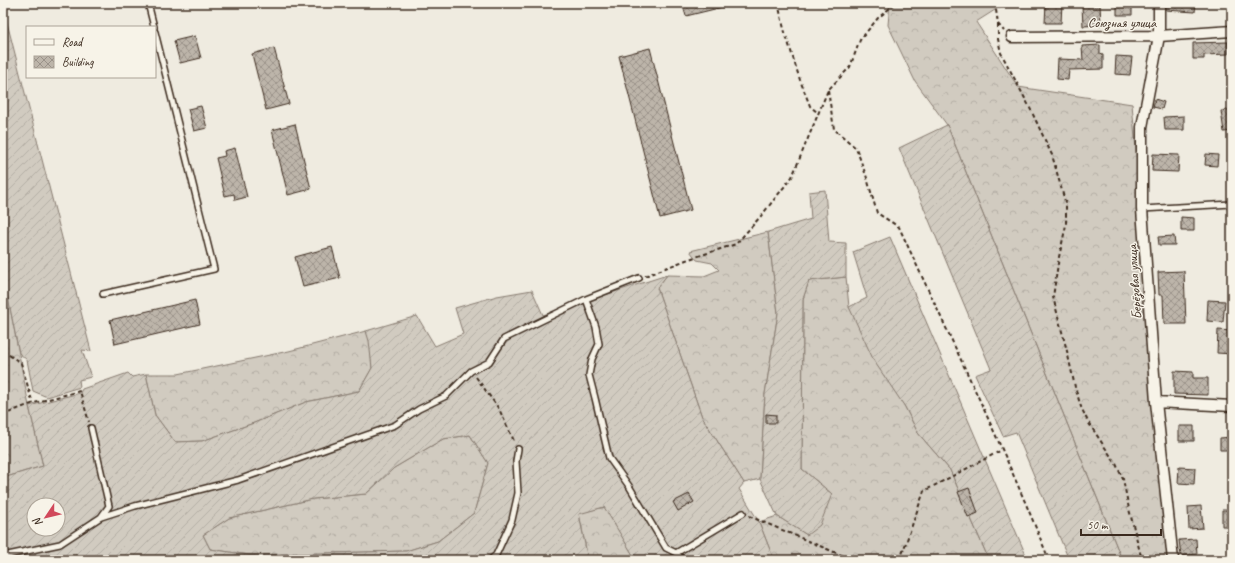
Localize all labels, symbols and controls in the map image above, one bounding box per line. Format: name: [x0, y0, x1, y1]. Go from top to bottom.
street label: Союзная улица: [1088, 14, 1157, 31]
legend: [26, 26, 156, 78]
text: Road: [62, 34, 84, 50]
text: Building: [62, 54, 94, 70]
street label: Берёзовая улица: [1123, 243, 1146, 320]
north arrow: [26, 497, 66, 537]
scale bar: [1081, 511, 1161, 537]
text: N: [29, 514, 45, 530]
text: 50 m: [1087, 517, 1109, 533]

